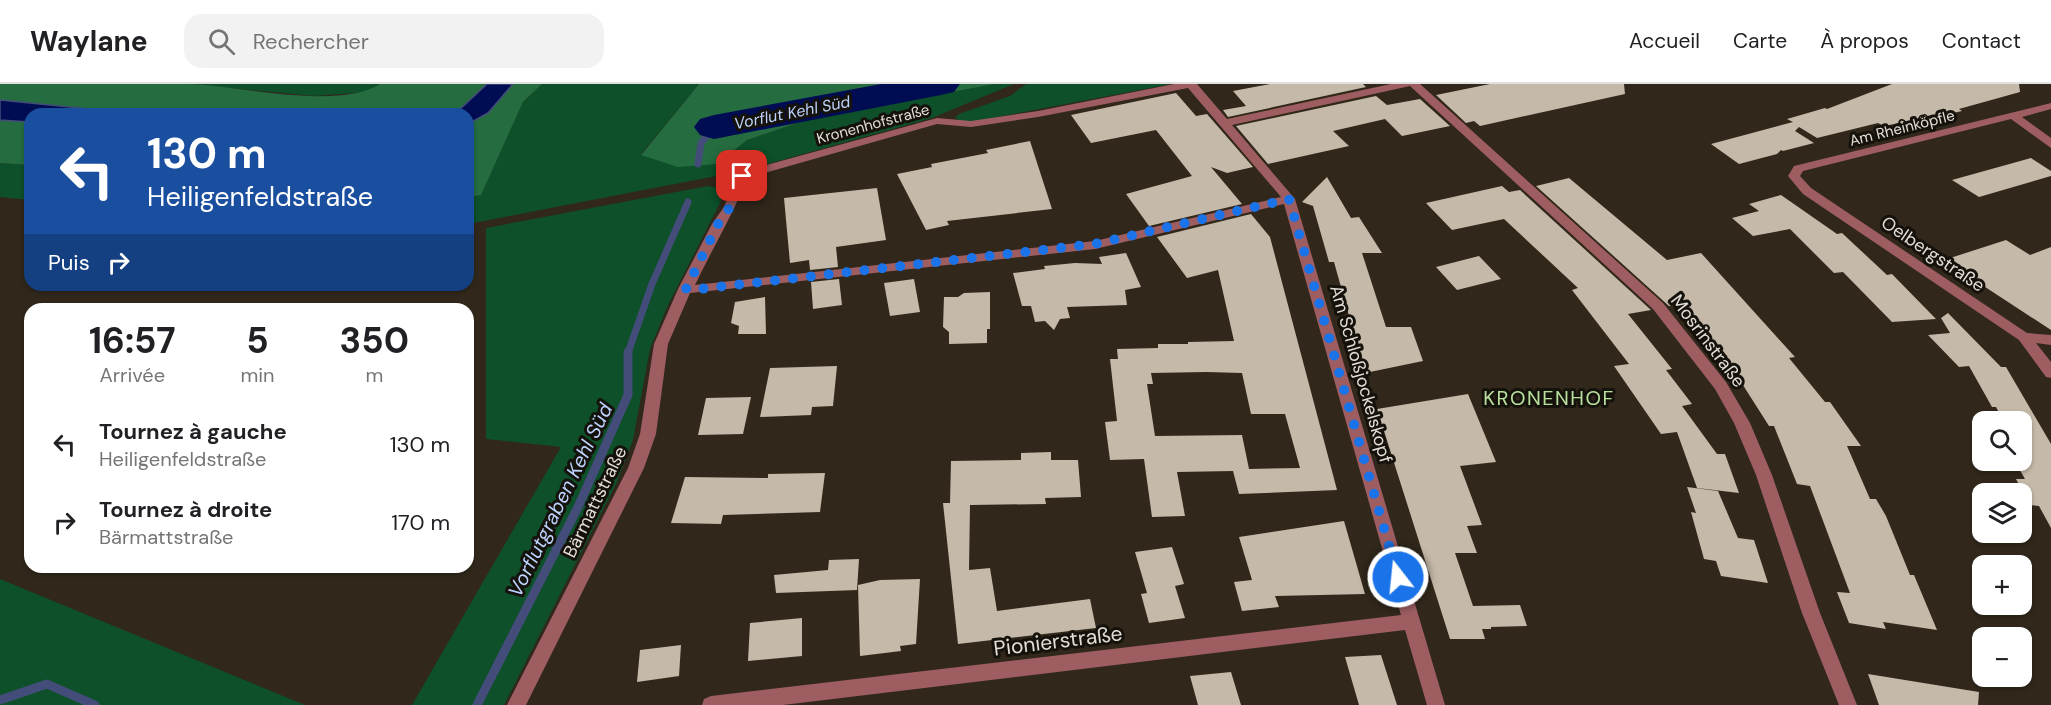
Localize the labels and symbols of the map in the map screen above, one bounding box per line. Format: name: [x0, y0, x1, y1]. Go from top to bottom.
water label: Vorflut Kehl Süd: [732, 91, 853, 134]
street label: Kronenhofstraße: [814, 99, 932, 149]
street label: Am Rheinköpfle: [1847, 105, 1957, 151]
pin: [716, 150, 767, 201]
street label: Oelbergstraße: [1876, 210, 1990, 298]
street label: Am Schloßjockelskopf: [1324, 282, 1398, 466]
street label: Mosrinstraße: [1665, 290, 1751, 392]
district label: KRONENHOF: [1483, 385, 1615, 411]
water label: Vorflutgraben Kehl Süd: [502, 398, 618, 601]
street label: Bärmattstraße: [558, 442, 632, 562]
position arrow: [1366, 545, 1430, 609]
street label: Pionierstraße: [992, 619, 1124, 663]

